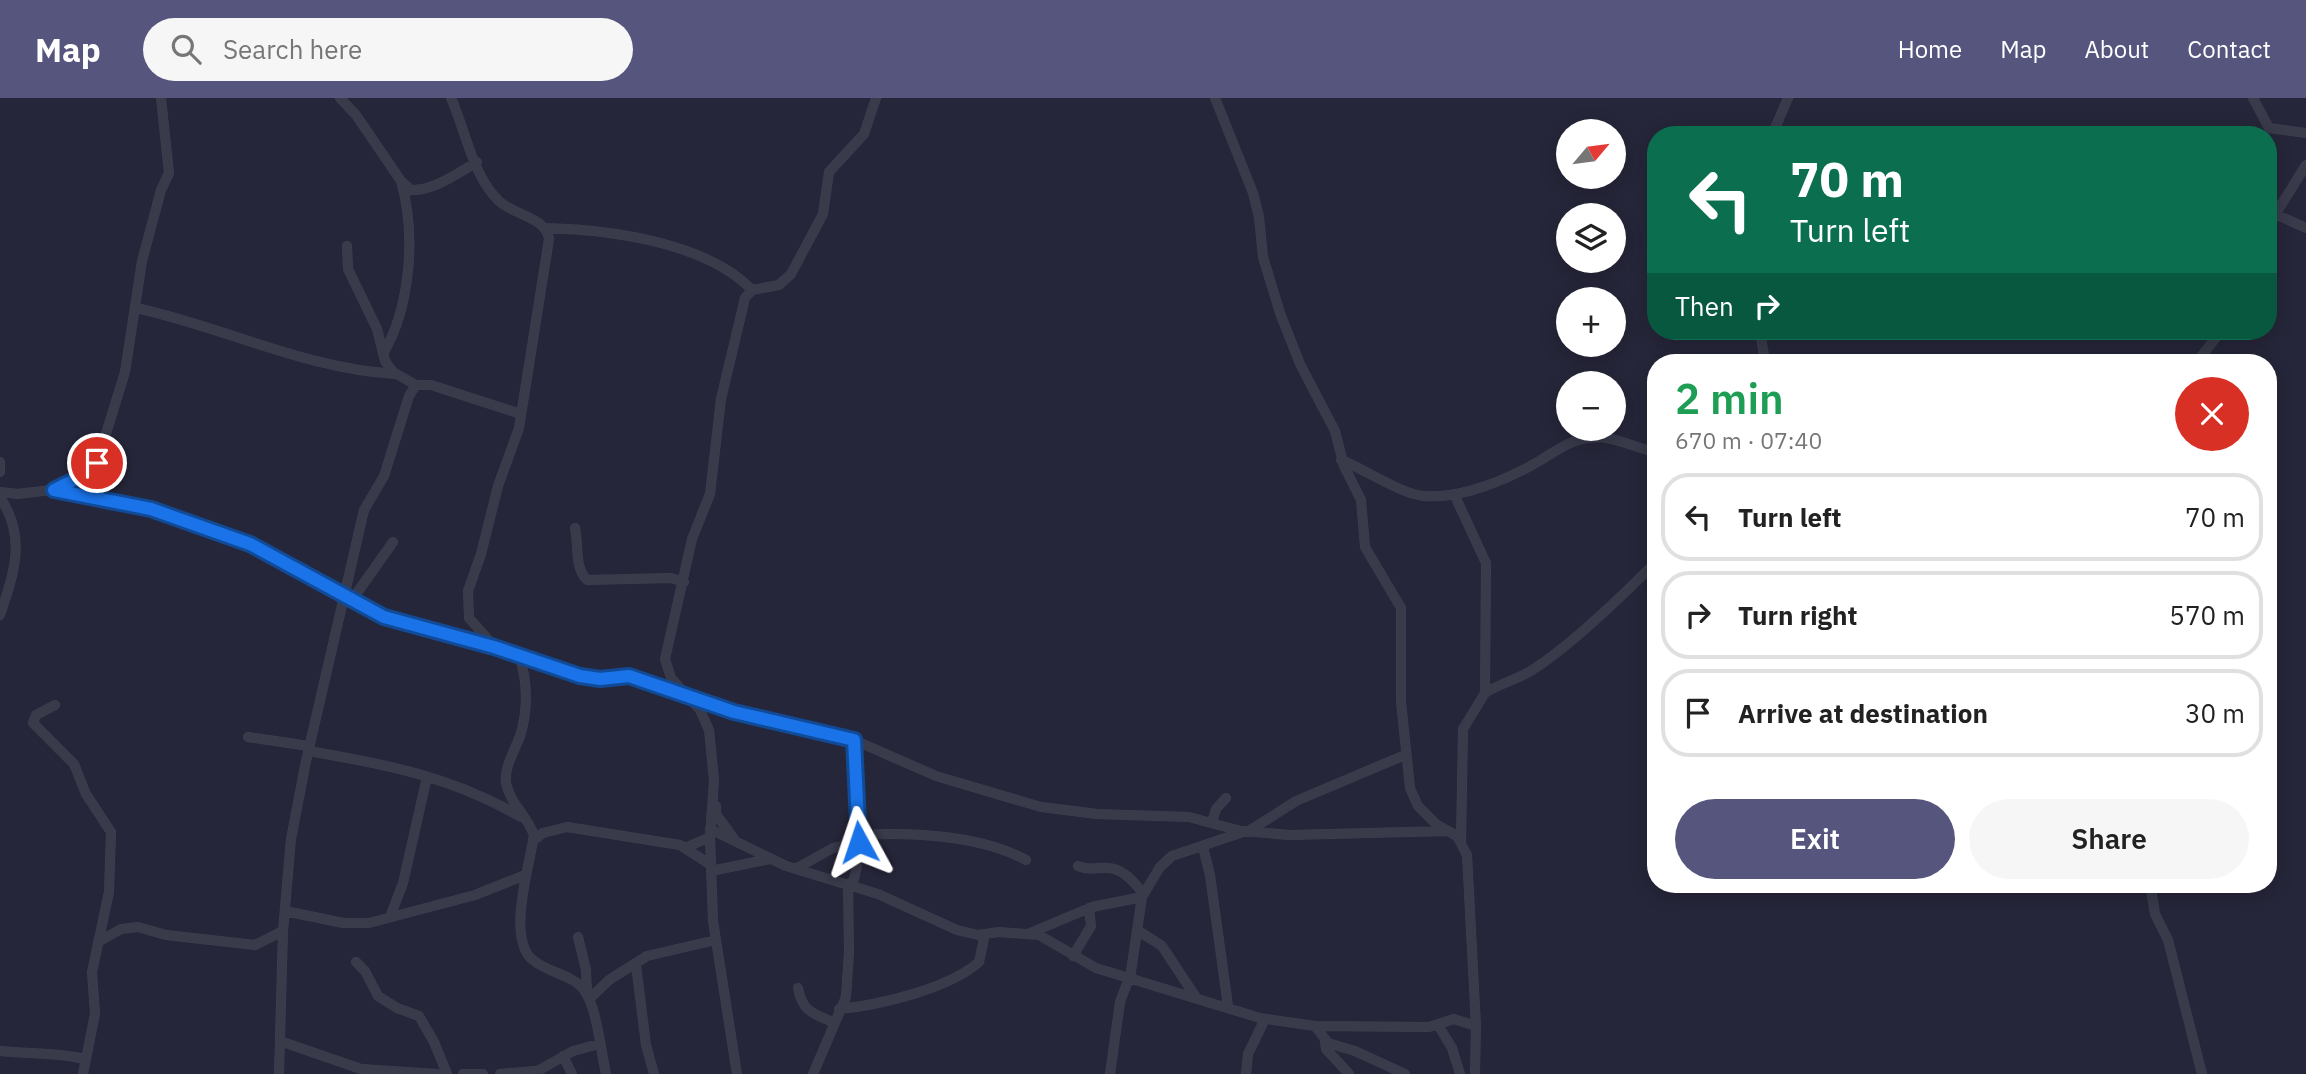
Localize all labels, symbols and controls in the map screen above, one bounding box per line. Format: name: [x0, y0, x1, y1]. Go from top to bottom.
search box: [143, 18, 633, 81]
text: Map: [35, 28, 101, 71]
icon: search: [167, 30, 205, 68]
text: Search here: [223, 32, 362, 66]
text: Home: [1898, 33, 1962, 65]
text: Map: [2000, 33, 2046, 65]
text: About: [2084, 33, 2149, 65]
text: Contact: [2187, 33, 2271, 65]
north arrow: [1556, 119, 1626, 189]
map controls: [1556, 119, 1626, 441]
text: 70 m: [1790, 147, 1904, 210]
icon: left: [1675, 154, 1766, 245]
button: layers: [1556, 203, 1626, 273]
text: Turn left: [1790, 209, 1910, 251]
button: +: [1556, 287, 1626, 357]
icon: right: [1748, 287, 1786, 325]
text: Then: [1675, 289, 1734, 323]
button: −: [1556, 371, 1626, 441]
text: 2 min: [1675, 371, 1784, 426]
button: close: [2175, 377, 2249, 451]
text: 670 m · 07:40: [1675, 425, 1822, 455]
pin: [67, 433, 127, 493]
icon: arrive: [78, 444, 116, 482]
icon: left: [1679, 498, 1717, 536]
text: Turn left: [1738, 500, 1841, 534]
text: 70 m: [2185, 500, 2245, 534]
icon: right: [1679, 596, 1717, 634]
text: Turn right: [1738, 598, 1857, 632]
text: 570 m: [2169, 598, 2245, 632]
icon: arrive: [1679, 694, 1717, 732]
text: Arrive at destination: [1738, 696, 1988, 730]
text: 30 m: [2185, 696, 2245, 730]
button: Exit: [1675, 799, 1955, 879]
button: Share: [1969, 799, 2249, 879]
position arrow: [822, 805, 896, 879]

